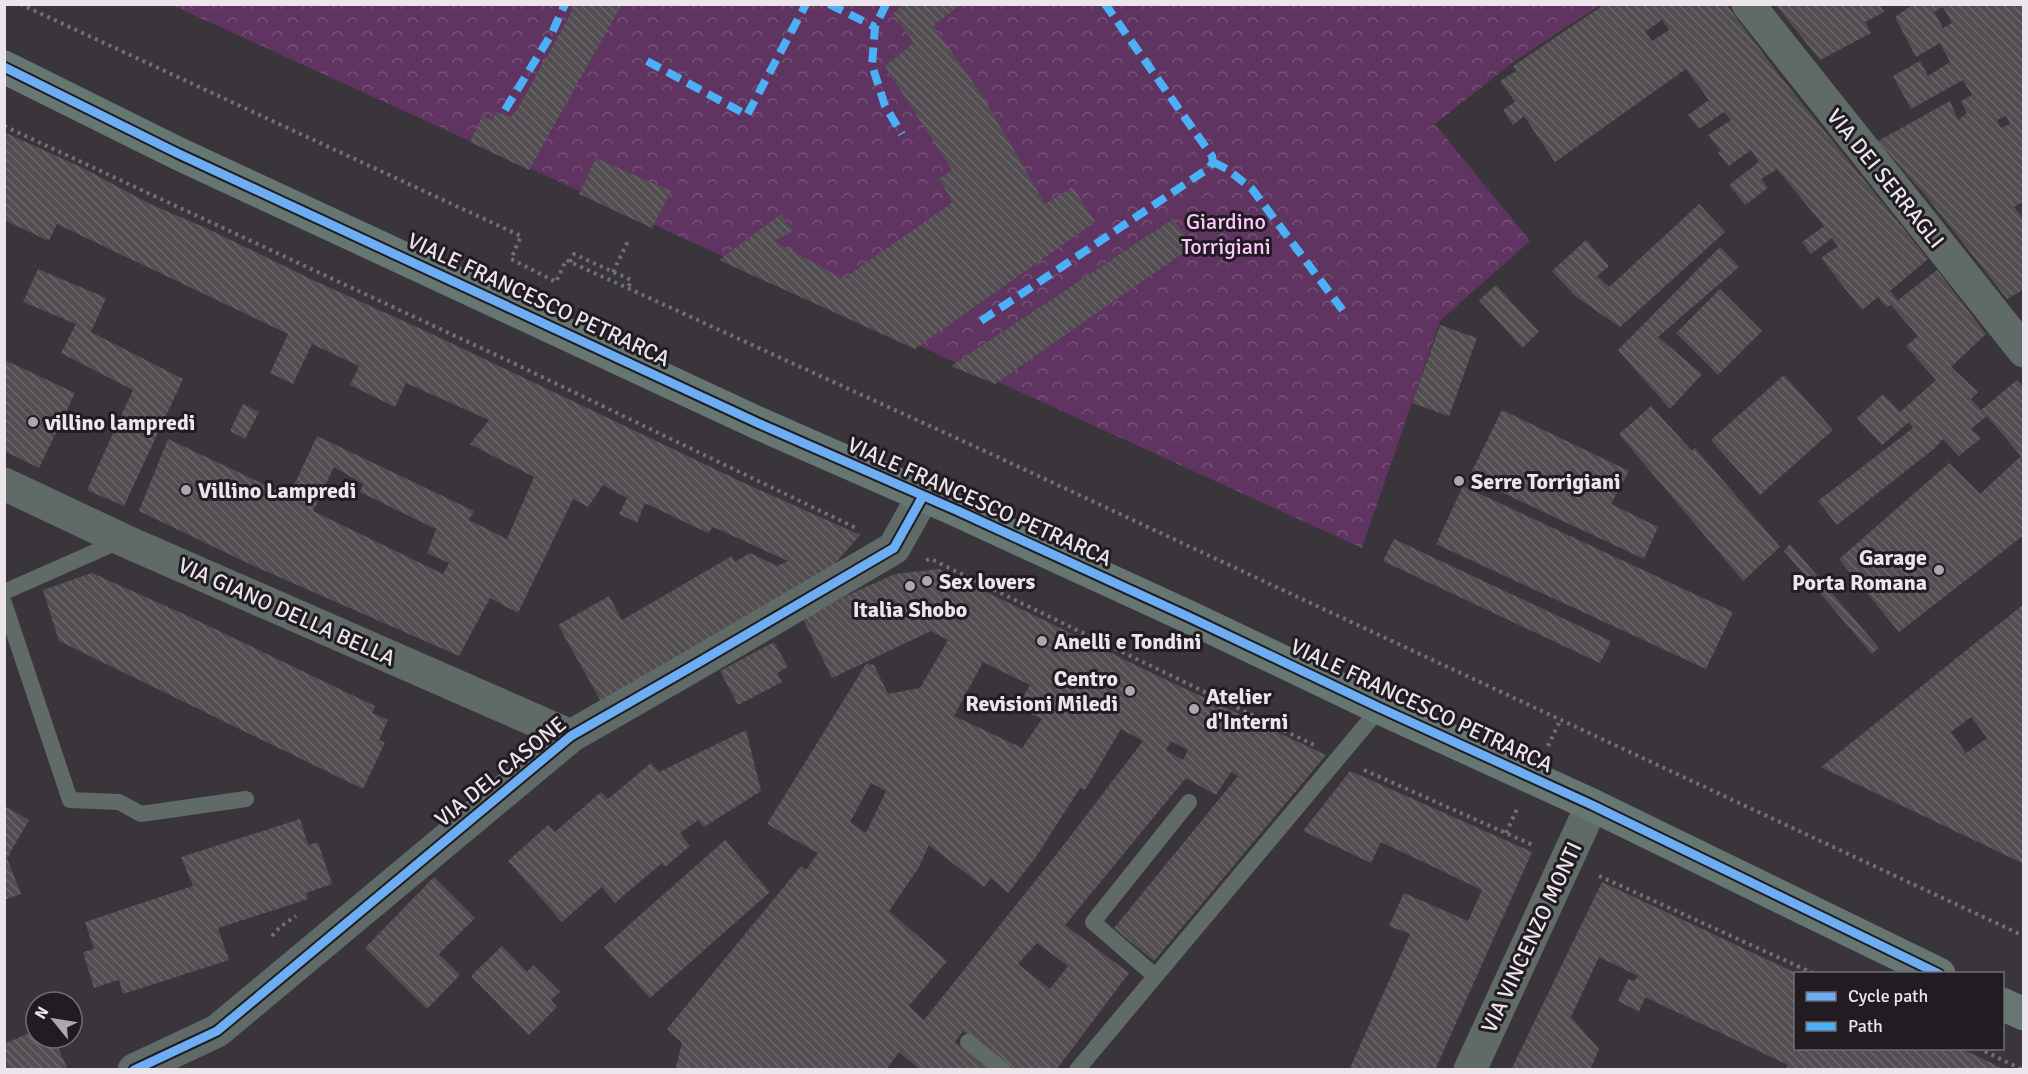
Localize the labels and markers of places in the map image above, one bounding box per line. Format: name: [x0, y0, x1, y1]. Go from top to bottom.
place label: villino lampredi: [44, 409, 195, 436]
marker: villino lampredi: [26, 415, 40, 429]
place label: Serre Torrigiani: [1471, 468, 1621, 495]
marker: Serre Torrigiani: [1452, 474, 1466, 488]
place label: Villino Lampredi: [198, 477, 356, 504]
marker: Villino Lampredi: [179, 483, 193, 497]
place label: Garage Porta Romana: [1792, 544, 1927, 596]
marker: Garage Porta Romana: [1932, 563, 1946, 577]
place label: Sex lovers: [939, 568, 1036, 595]
marker: Sex lovers: [920, 574, 934, 588]
marker: Italia Shobo: [903, 579, 917, 593]
place label: Italia Shobo: [853, 596, 967, 623]
place label: Anelli e Tondini: [1054, 628, 1201, 655]
marker: Anelli e Tondini: [1035, 634, 1049, 648]
place label: Centro Revisioni Miledi: [965, 665, 1118, 717]
place label: Atelier d'Interni: [1206, 683, 1288, 735]
marker: Centro Revisioni Miledi: [1123, 684, 1137, 698]
marker: Atelier d'Interni: [1187, 702, 1201, 716]

